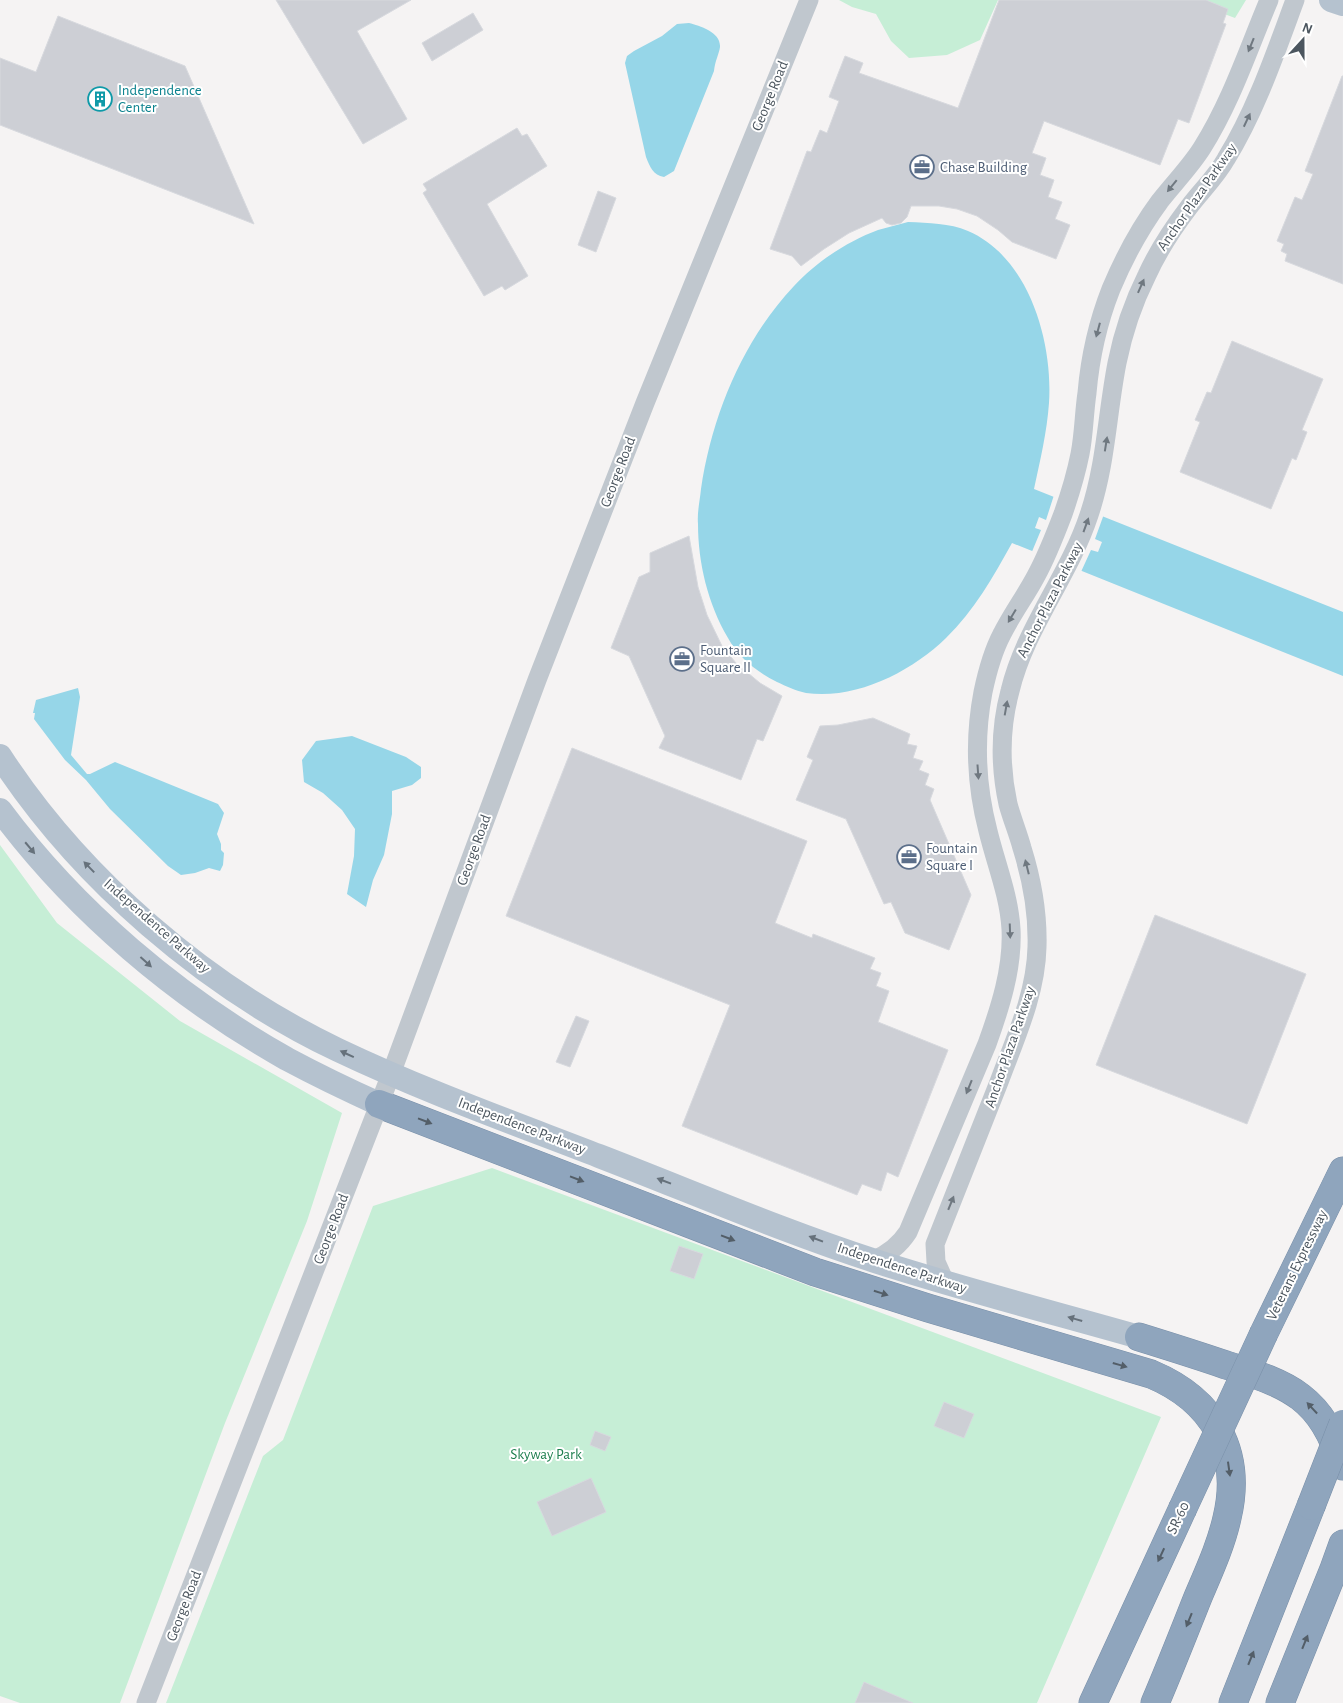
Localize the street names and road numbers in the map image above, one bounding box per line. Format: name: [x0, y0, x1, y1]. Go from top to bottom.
street label: George Road: [749, 59, 791, 133]
street label: Anchor Plaza Parkway: [1154, 140, 1240, 253]
street label: George Road: [598, 434, 638, 509]
street label: Anchor Plaza Parkway: [1014, 539, 1086, 660]
street label: George Road: [454, 812, 494, 887]
street label: Independence Parkway: [101, 876, 213, 976]
street label: Anchor Plaza Parkway: [982, 984, 1038, 1110]
street label: Independence Parkway: [456, 1095, 588, 1157]
street label: George Road: [311, 1191, 351, 1266]
street label: Veterans Expressway: [1264, 1207, 1330, 1322]
street label: Independence Parkway: [835, 1240, 969, 1296]
street label: SR-60: [1164, 1499, 1192, 1537]
street label: George Road: [164, 1568, 204, 1643]

